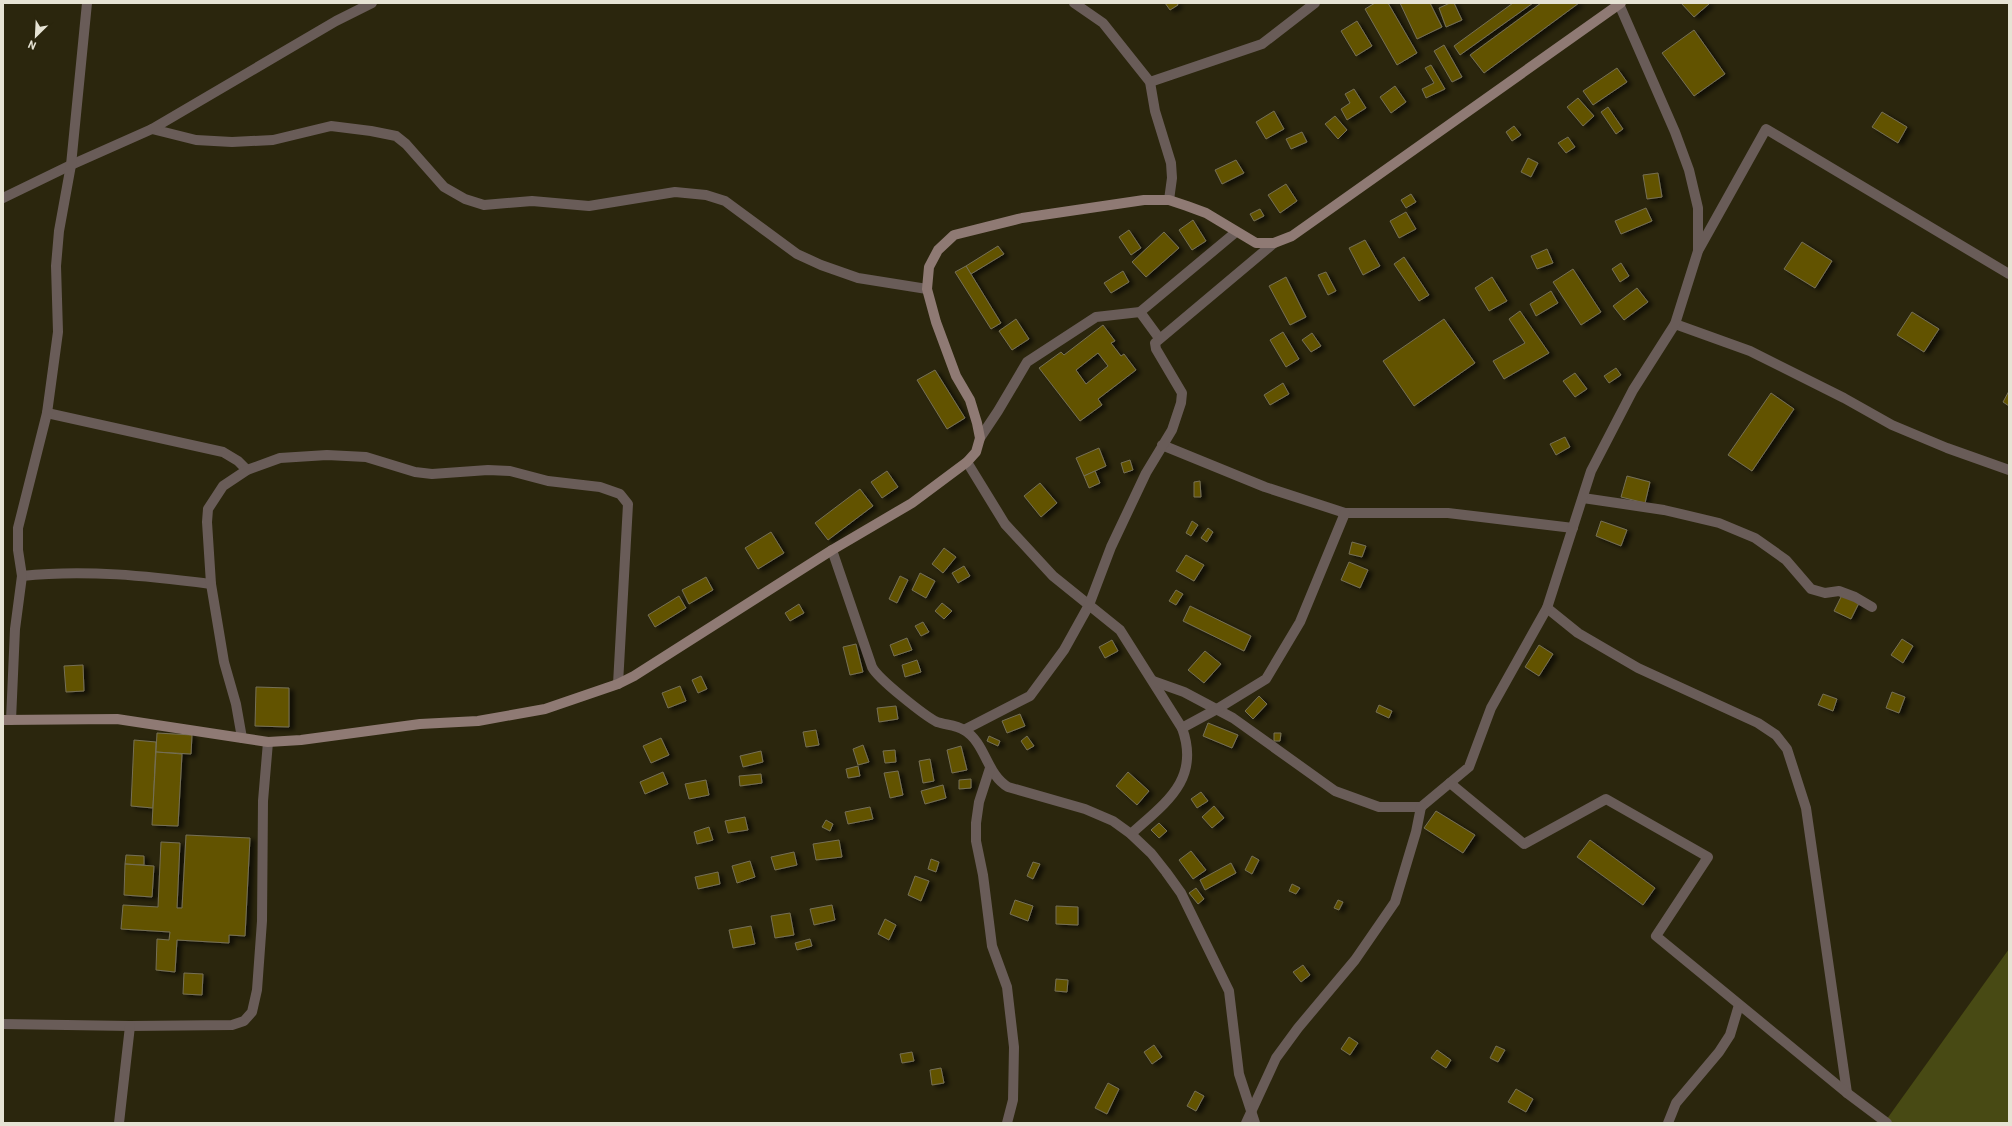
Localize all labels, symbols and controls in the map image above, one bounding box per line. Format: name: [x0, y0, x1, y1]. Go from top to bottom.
north arrow: [16, 16, 56, 56]
text: N: [26, 38, 38, 53]

